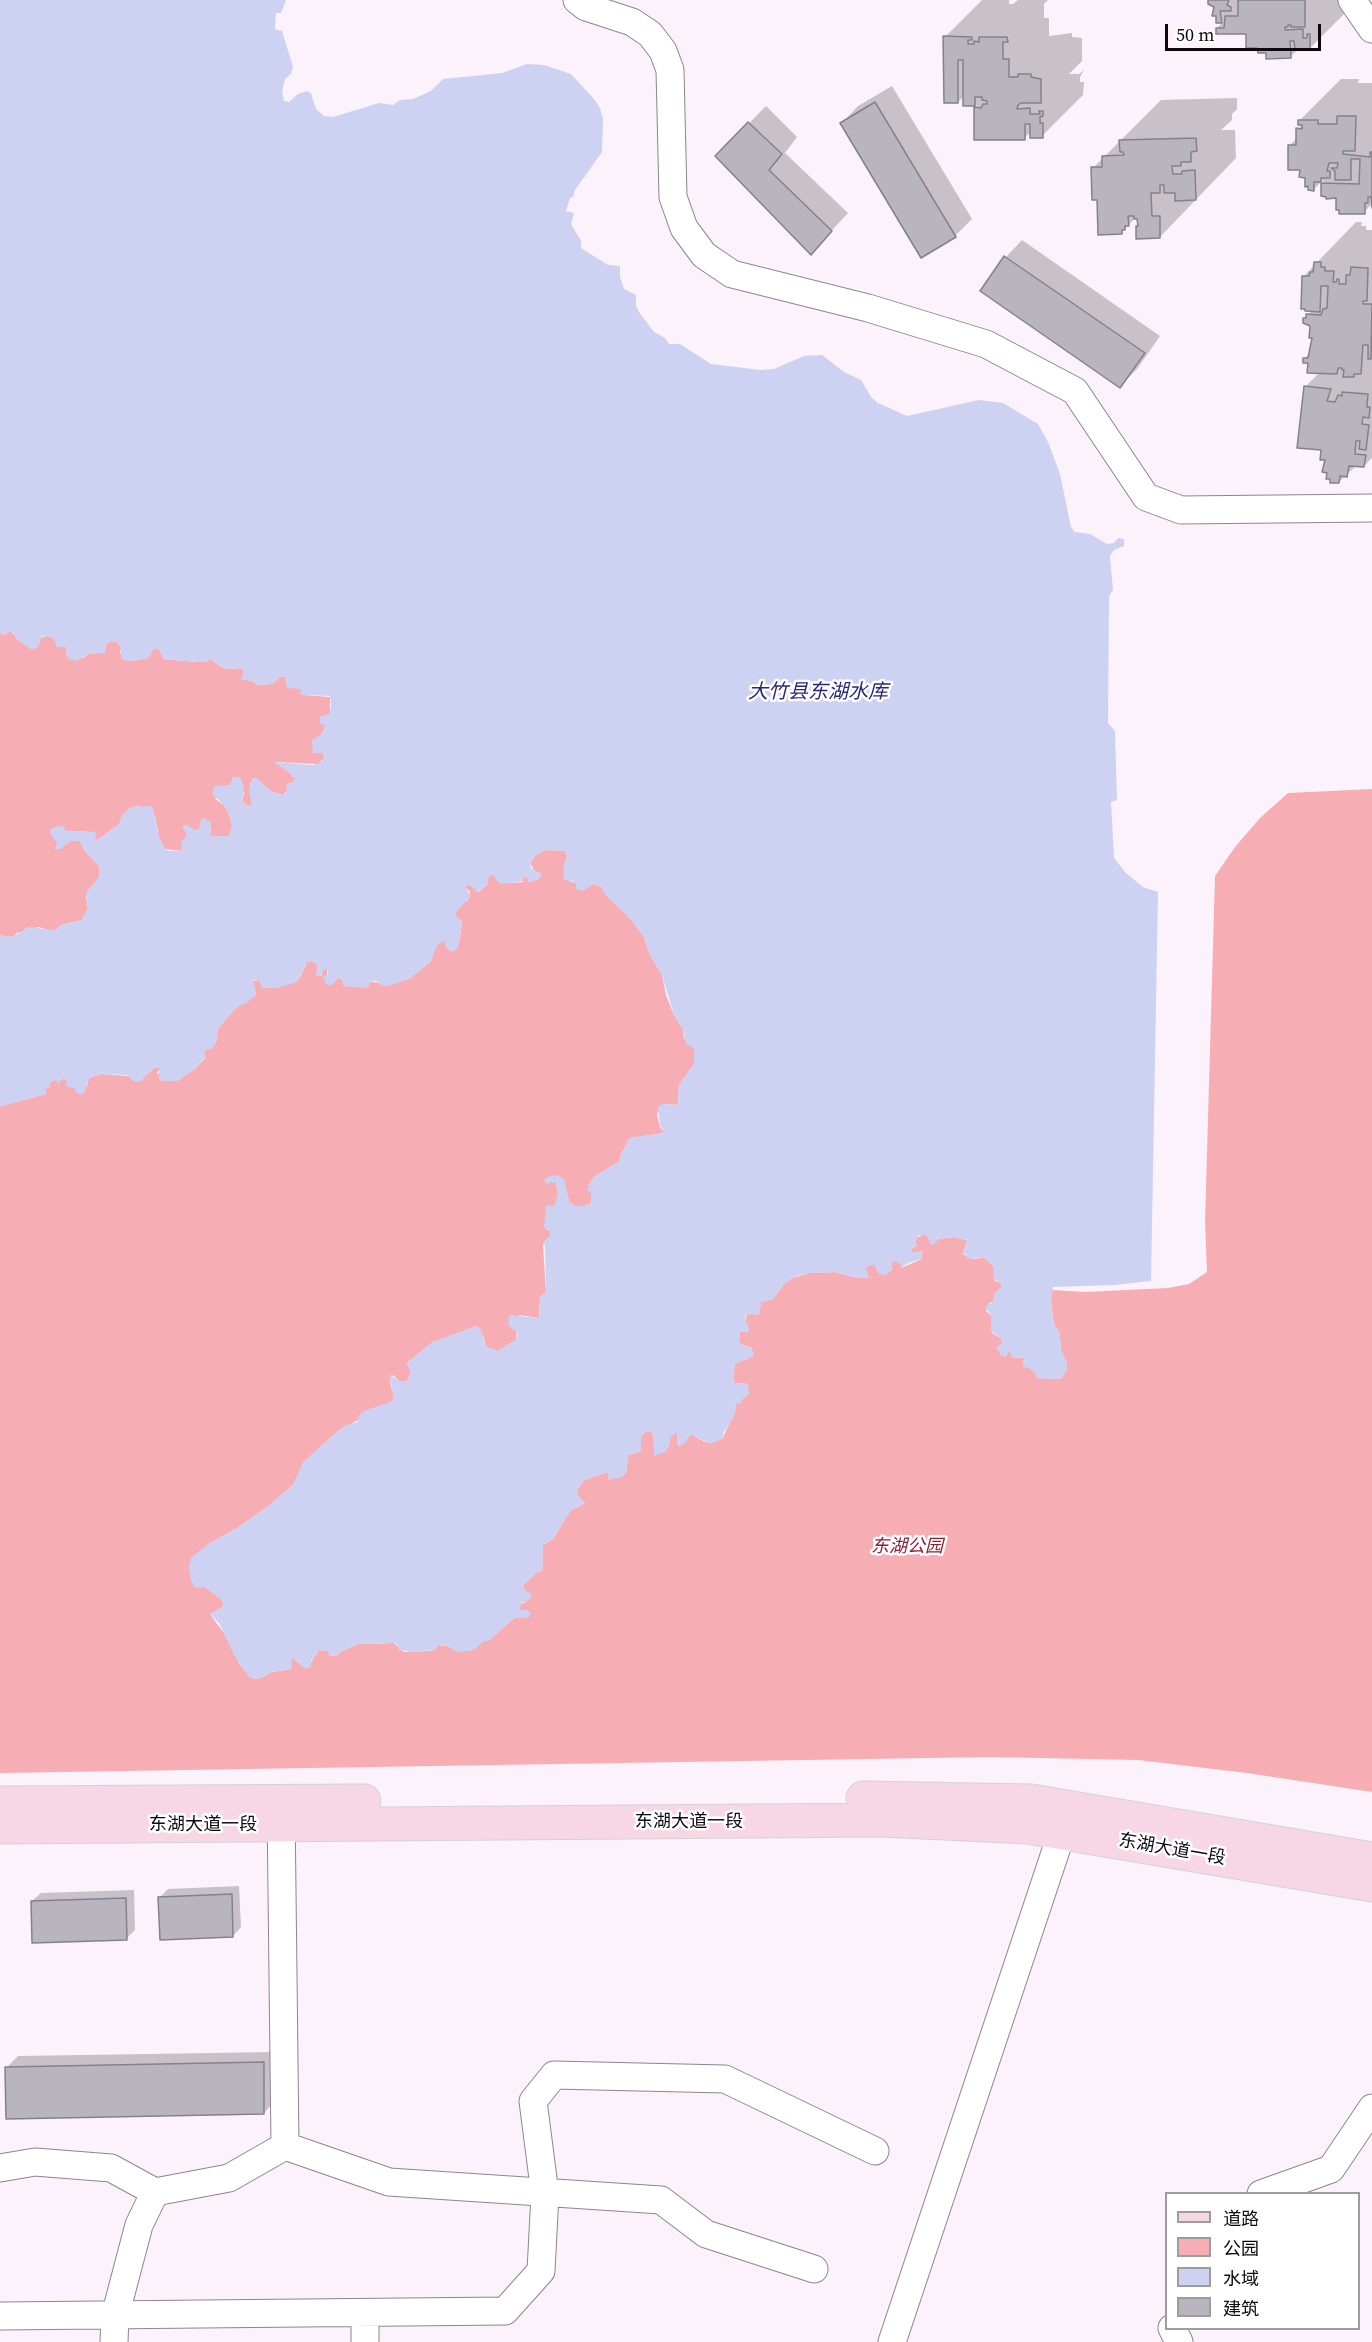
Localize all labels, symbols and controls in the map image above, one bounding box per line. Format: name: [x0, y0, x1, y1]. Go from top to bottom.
scale bar: [1168, 12, 1324, 50]
text: 50 m: [1176, 22, 1214, 47]
water label: 大竹县东湖水库: [748, 681, 888, 705]
park label: 东湖公园: [871, 1536, 943, 1558]
street label: 东湖大道一段: [635, 1811, 743, 1833]
street label: 东湖大道一段: [149, 1814, 257, 1836]
street label: 东湖大道一段: [1117, 1830, 1227, 1870]
legend: [1165, 2192, 1360, 2330]
text: 道路: [1223, 2206, 1259, 2231]
text: 公园: [1223, 2236, 1259, 2261]
text: 水域: [1223, 2266, 1259, 2291]
text: 建筑: [1223, 2296, 1259, 2321]

